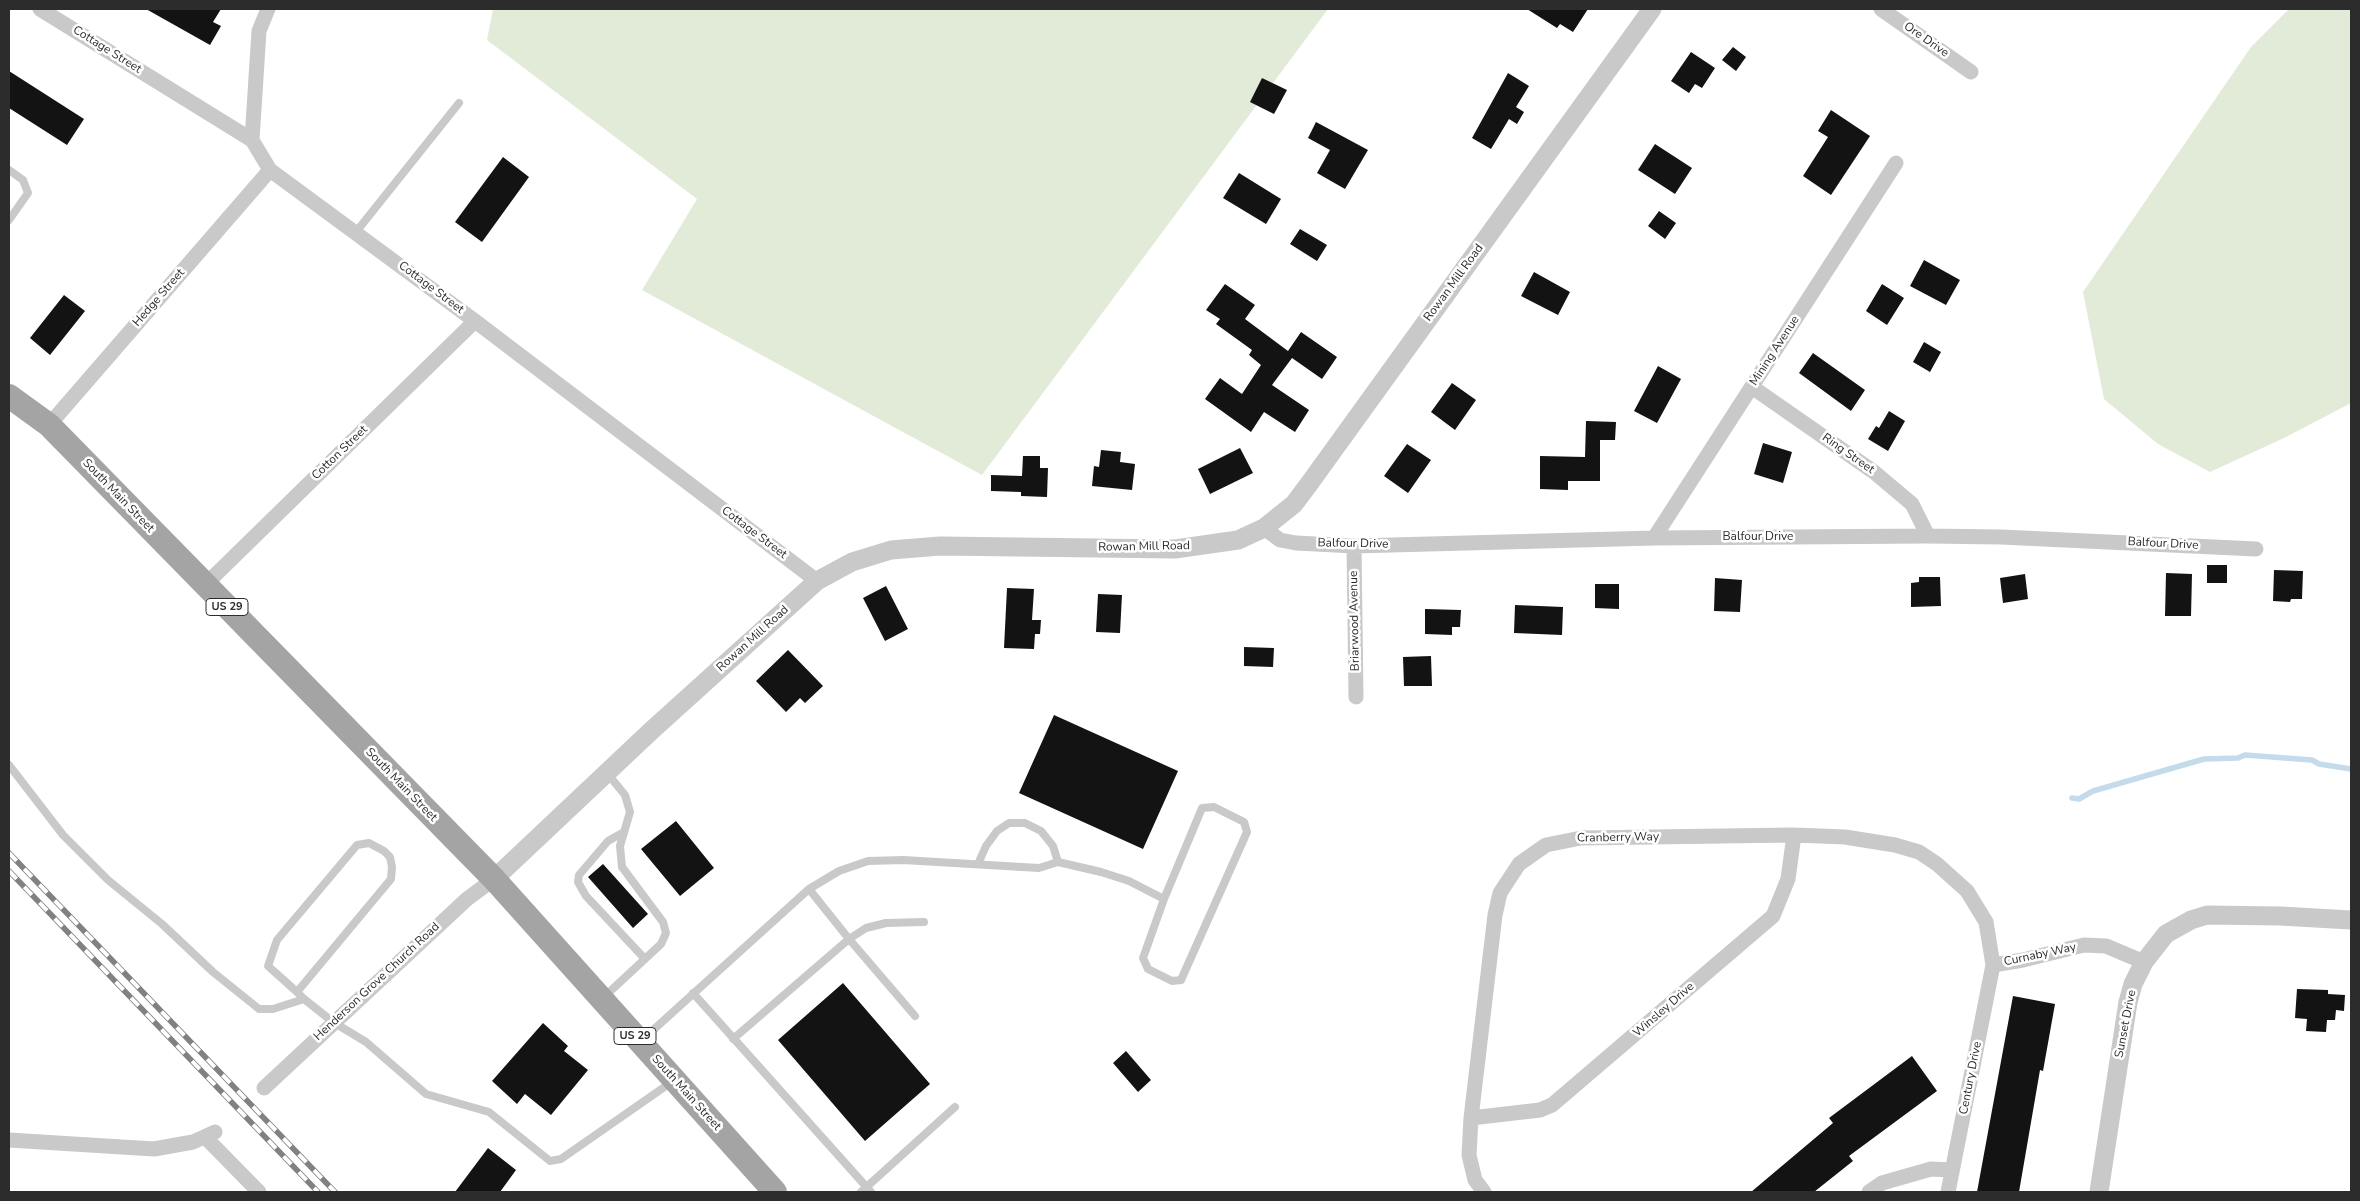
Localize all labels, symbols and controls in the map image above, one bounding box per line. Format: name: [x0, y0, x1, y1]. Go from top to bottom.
street label: Ore Drive: [1901, 19, 1951, 61]
street label: Cottage Street: [70, 23, 144, 77]
street label: Rowan Mill Road: [1421, 242, 1487, 324]
street label: Cottage Street: [395, 259, 467, 317]
street label: Hedge Street: [130, 266, 188, 330]
street label: Mining Avenue: [1747, 313, 1803, 389]
street label: Cotton Street: [309, 423, 371, 483]
street label: Ring Street: [1819, 431, 1877, 477]
street label: South Main Street: [79, 456, 157, 536]
street label: Cottage Street: [718, 504, 790, 562]
street label: Balfour Drive: [1722, 530, 1794, 544]
street label: Balfour Drive: [2127, 535, 2199, 553]
street label: Balfour Drive: [1317, 536, 1389, 552]
street label: Rowan Mill Road: [1098, 539, 1190, 555]
street label: Briarwood Avenue: [1347, 571, 1363, 671]
road number: US 29: [206, 598, 248, 616]
street label: Rowan Mill Road: [714, 603, 792, 675]
street label: South Main Street: [362, 745, 440, 825]
street label: Cranberry Way: [1577, 830, 1659, 846]
street label: Henderson Grove Church Road: [311, 920, 443, 1044]
street label: Curnaby Way: [2003, 940, 2077, 970]
street label: Winsley Drive: [1631, 980, 1697, 1040]
street label: Sunset Drive: [2112, 989, 2140, 1059]
road number: US 29: [614, 1028, 656, 1044]
street label: Century Drive: [1957, 1040, 1985, 1116]
street label: South Main Street: [648, 1052, 724, 1134]

